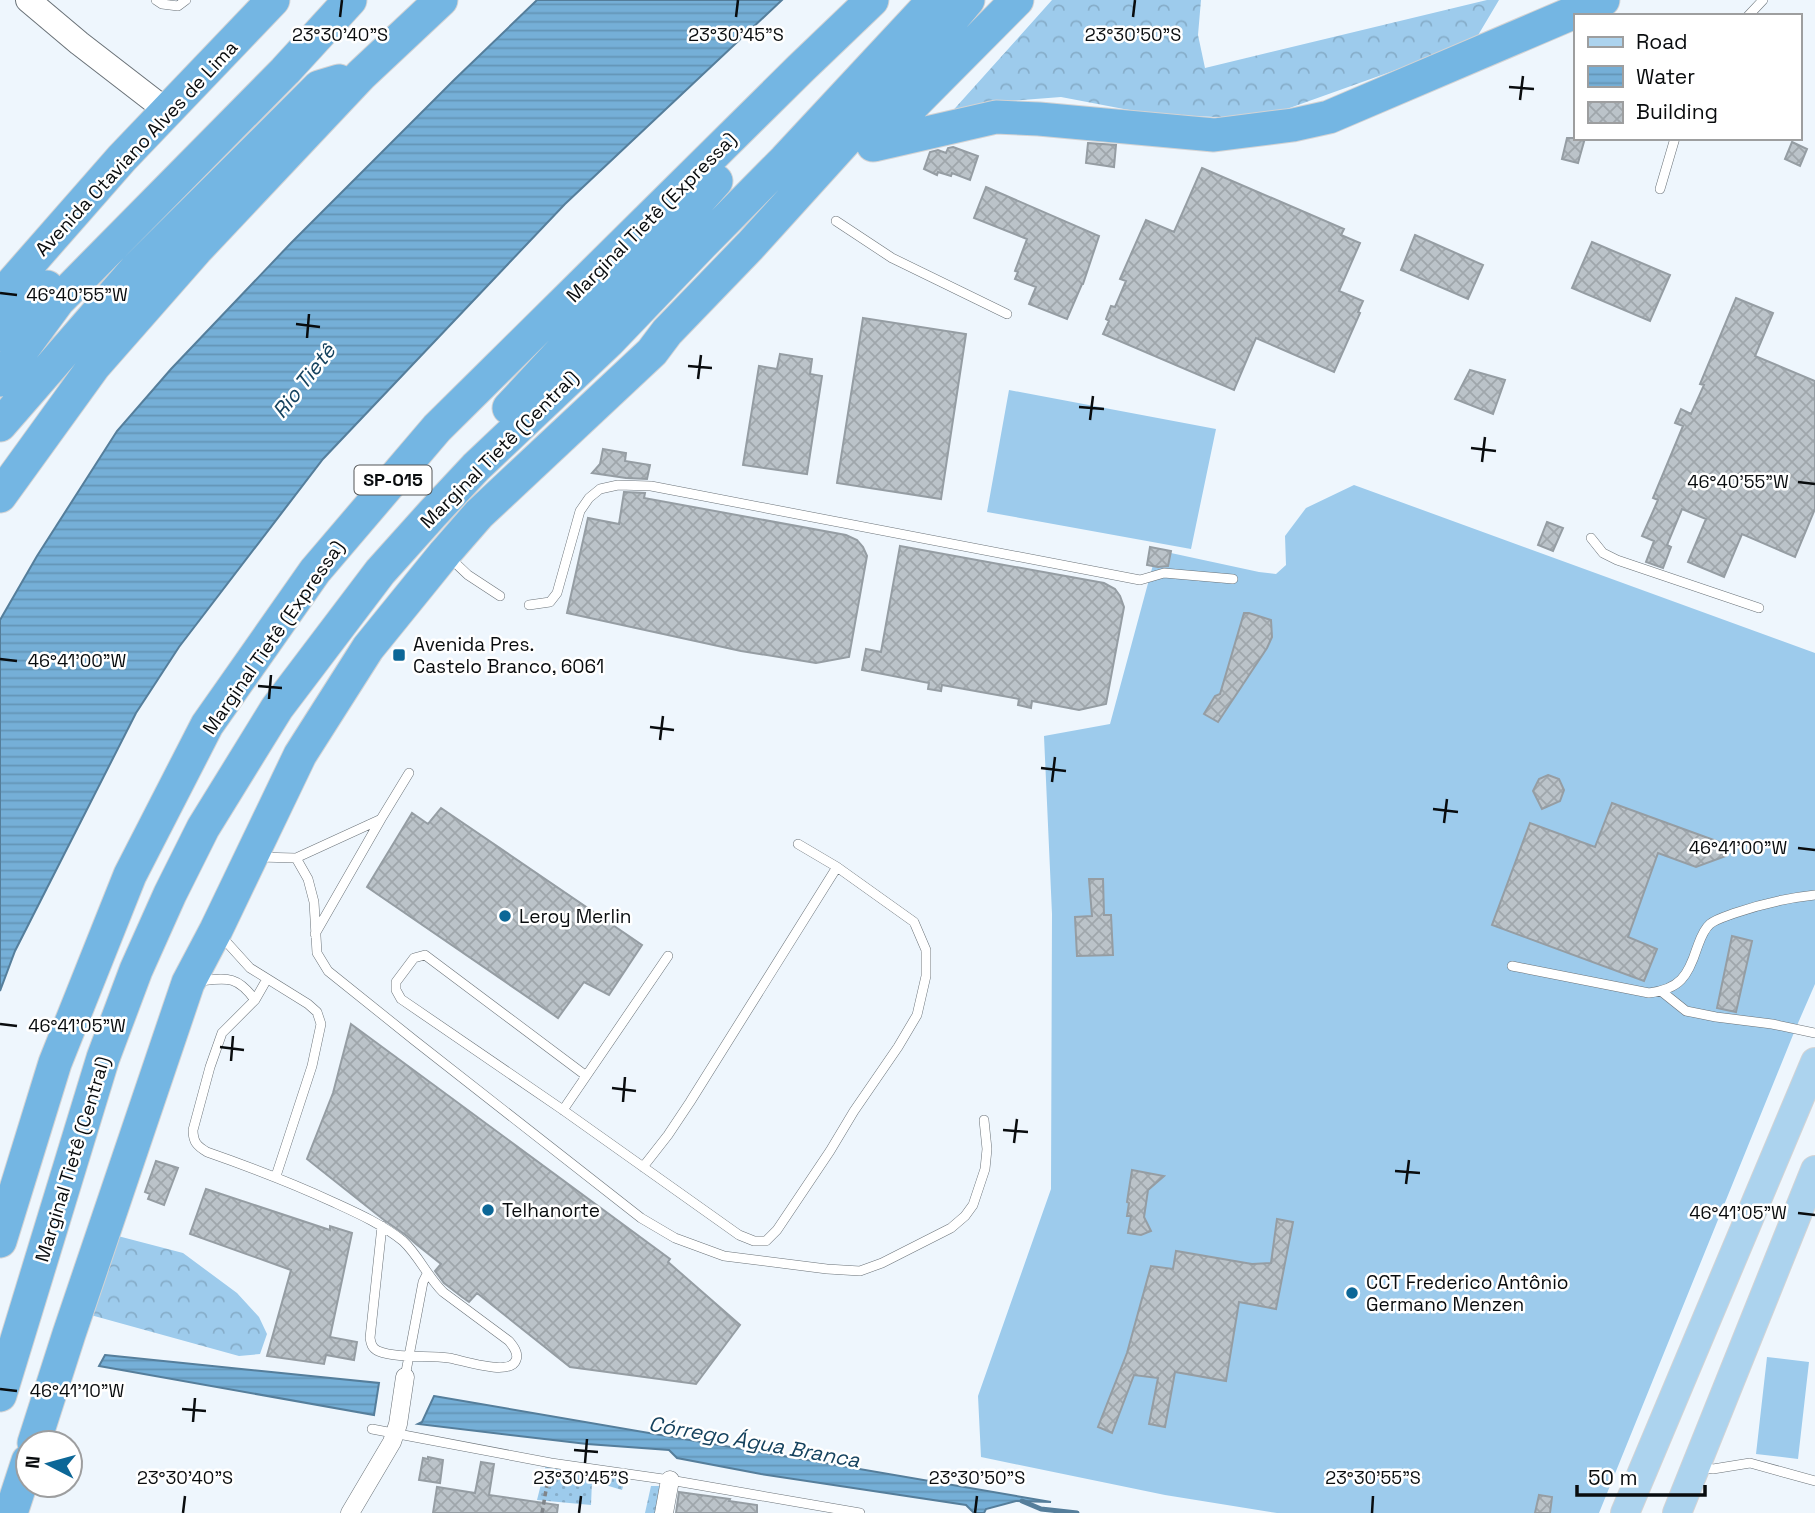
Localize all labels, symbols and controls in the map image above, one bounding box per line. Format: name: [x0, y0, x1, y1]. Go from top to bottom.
legend: [1574, 14, 1801, 140]
text: 23°30'40"S: [292, 23, 388, 46]
text: 23°30'45"S: [688, 23, 784, 46]
text: 23°30'50"S: [1085, 23, 1181, 46]
text: Road: [1636, 28, 1688, 55]
street label: Avenida Otaviano Alves de Lima: [30, 35, 243, 261]
text: Water: [1636, 63, 1695, 90]
text: Building: [1636, 98, 1718, 125]
street label: Marginal Tietê (Expressa): [561, 127, 742, 308]
text: 46°40'55"W: [26, 283, 128, 306]
water label: Rio Tietê: [266, 337, 342, 423]
street label: Marginal Tietê (Central): [415, 365, 584, 534]
road number: SP-015: [354, 466, 432, 494]
text: 46°40'55"W: [1687, 470, 1789, 493]
street label: Marginal Tietê (Expressa): [197, 535, 350, 739]
place label: Avenida Pres. Castelo Branco, 6061: [413, 632, 604, 679]
marker: Avenida Pres. Castelo Branco, 6061: [391, 647, 407, 663]
text: 46°41'00"W: [28, 649, 126, 672]
text: 46°41'00"W: [1689, 836, 1787, 859]
place label: Leroy Merlin: [519, 904, 631, 929]
marker: Leroy Merlin: [497, 908, 513, 924]
text: 46°41'05"W: [28, 1014, 126, 1037]
street label: Marginal Tietê (Central): [29, 1053, 116, 1265]
place label: Telhanorte: [502, 1198, 600, 1223]
text: 46°41'05"W: [1689, 1201, 1787, 1224]
marker: Telhanorte: [480, 1202, 496, 1218]
place label: CCT Frederico Antônio Germano Menzen: [1366, 1270, 1569, 1317]
marker: CCT Frederico Antônio Germano Menzen: [1344, 1285, 1360, 1301]
text: 46°41'10"W: [30, 1379, 124, 1402]
water label: Córrego Água Branca: [646, 1410, 863, 1474]
north arrow: [14, 1429, 84, 1499]
scale bar: [1577, 1454, 1705, 1498]
text: N: [19, 1455, 46, 1470]
text: 50 m: [1588, 1464, 1638, 1491]
text: 23°30'40"S: [137, 1466, 233, 1489]
text: 23°30'45"S: [533, 1466, 629, 1489]
text: 23°30'50"S: [929, 1466, 1025, 1489]
text: 23°30'55"S: [1325, 1466, 1421, 1489]

